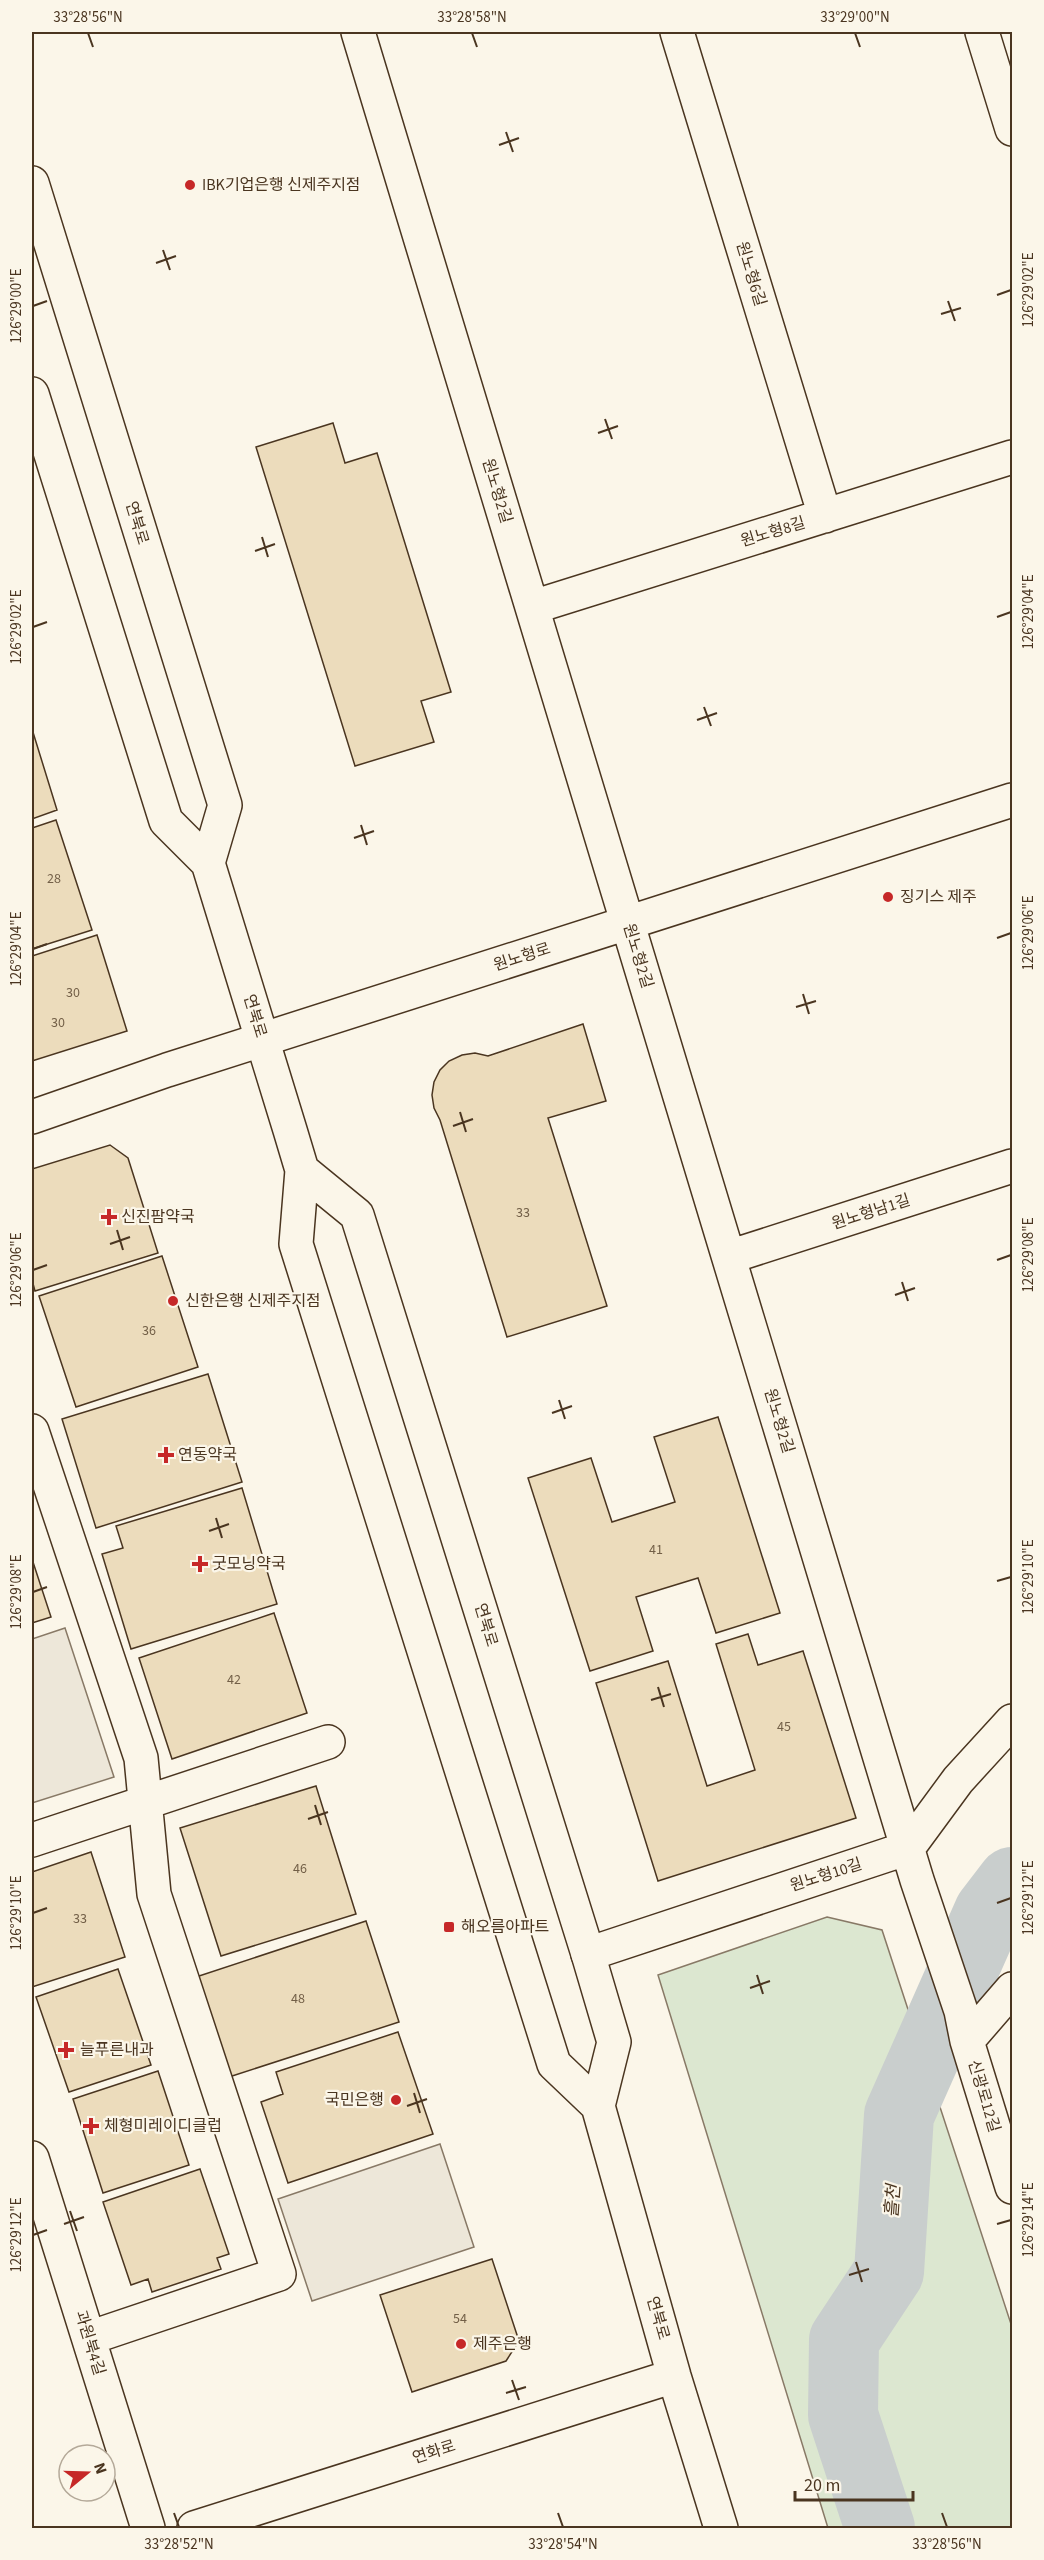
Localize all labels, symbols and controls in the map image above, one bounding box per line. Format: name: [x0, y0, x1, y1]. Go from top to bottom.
text: 33°28'56"N: [53, 7, 123, 28]
text: 33°28'58"N: [437, 7, 507, 28]
text: 33°29'00"N: [820, 7, 890, 28]
place label: IBK기업은행 신제주지점: [202, 174, 361, 196]
marker: IBK기업은행 신제주지점: [183, 178, 197, 192]
street label: 원노형6길: [731, 239, 771, 309]
text: 126°29'02"E: [1018, 252, 1039, 328]
text: 126°29'00"E: [6, 268, 27, 344]
street label: 원노형2길: [477, 456, 517, 526]
street label: 연북로: [120, 499, 154, 548]
street label: 원노형8길: [738, 512, 808, 552]
text: 126°29'04"E: [1018, 574, 1039, 650]
text: 126°29'02"E: [6, 589, 27, 665]
house number: 28: [47, 869, 61, 889]
place label: 징기스 제주: [900, 886, 977, 908]
marker: 징기스 제주: [881, 890, 895, 904]
text: 126°29'06"E: [1018, 895, 1039, 971]
text: 126°29'04"E: [6, 911, 27, 987]
street label: 원노형2길: [618, 921, 658, 991]
street label: 원노형로: [491, 937, 554, 977]
house number: 30: [66, 983, 80, 1003]
street label: 연북로: [238, 992, 272, 1041]
house number: 30: [51, 1013, 65, 1033]
street label: 원노형남1길: [829, 1189, 913, 1235]
house number: 33: [516, 1203, 530, 1223]
place label: 신진팜약국: [121, 1206, 195, 1228]
marker: 신진팜약국: [102, 1210, 116, 1224]
text: 126°29'08"E: [1018, 1217, 1039, 1293]
text: 126°29'06"E: [6, 1232, 27, 1308]
place label: 신한은행 신제주지점: [185, 1290, 321, 1312]
marker: 신한은행 신제주지점: [166, 1294, 180, 1308]
house number: 36: [142, 1321, 156, 1341]
street label: 원노형2길: [759, 1386, 799, 1456]
place label: 연동약국: [178, 1444, 237, 1466]
marker: 연동약국: [159, 1448, 173, 1462]
text: 126°29'10"E: [1018, 1539, 1039, 1615]
house number: 41: [649, 1540, 663, 1560]
place label: 굿모닝약국: [212, 1553, 286, 1575]
text: 126°29'08"E: [6, 1554, 27, 1630]
marker: 굿모닝약국: [193, 1557, 207, 1571]
street label: 연북로: [469, 1601, 503, 1650]
house number: 42: [227, 1670, 241, 1690]
house number: 45: [777, 1717, 791, 1737]
street label: 원노형10길: [787, 1853, 865, 1897]
house number: 46: [293, 1859, 307, 1879]
text: 126°29'12"E: [1018, 1860, 1039, 1936]
text: 126°29'10"E: [6, 1875, 27, 1951]
house number: 33: [73, 1909, 87, 1929]
place label: 해오름아파트: [461, 1916, 549, 1938]
marker: 해오름아파트: [442, 1920, 456, 1934]
house number: 48: [291, 1989, 305, 2009]
place label: 늘푸른내과: [80, 2039, 154, 2061]
marker: 늘푸른내과: [57, 2041, 75, 2059]
street label: 신광로12길: [963, 2057, 1005, 2135]
place label: 국민은행: [325, 2089, 384, 2111]
marker: 국민은행: [389, 2093, 403, 2107]
place label: 체형미레이디클럽: [104, 2115, 222, 2137]
marker: 체형미레이디클럽: [82, 2117, 100, 2135]
water label: 흘천: [879, 2181, 907, 2218]
text: 126°29'14"E: [1018, 2182, 1039, 2258]
text: 126°29'12"E: [6, 2197, 27, 2273]
street label: 연북로: [641, 2294, 675, 2343]
street label: 과원북4길: [70, 2308, 110, 2378]
house number: 54: [453, 2309, 467, 2329]
place label: 제주은행: [473, 2333, 532, 2355]
marker: 제주은행: [454, 2337, 468, 2351]
street label: 연화로: [410, 2435, 459, 2469]
north arrow: [57, 2443, 117, 2503]
text: N: [88, 2460, 112, 2477]
scale bar: [795, 2464, 914, 2502]
text: 20 m: [804, 2473, 840, 2498]
text: 33°28'52"N: [144, 2534, 214, 2555]
text: 33°28'54"N: [528, 2534, 598, 2555]
text: 33°28'56"N: [912, 2534, 982, 2555]

